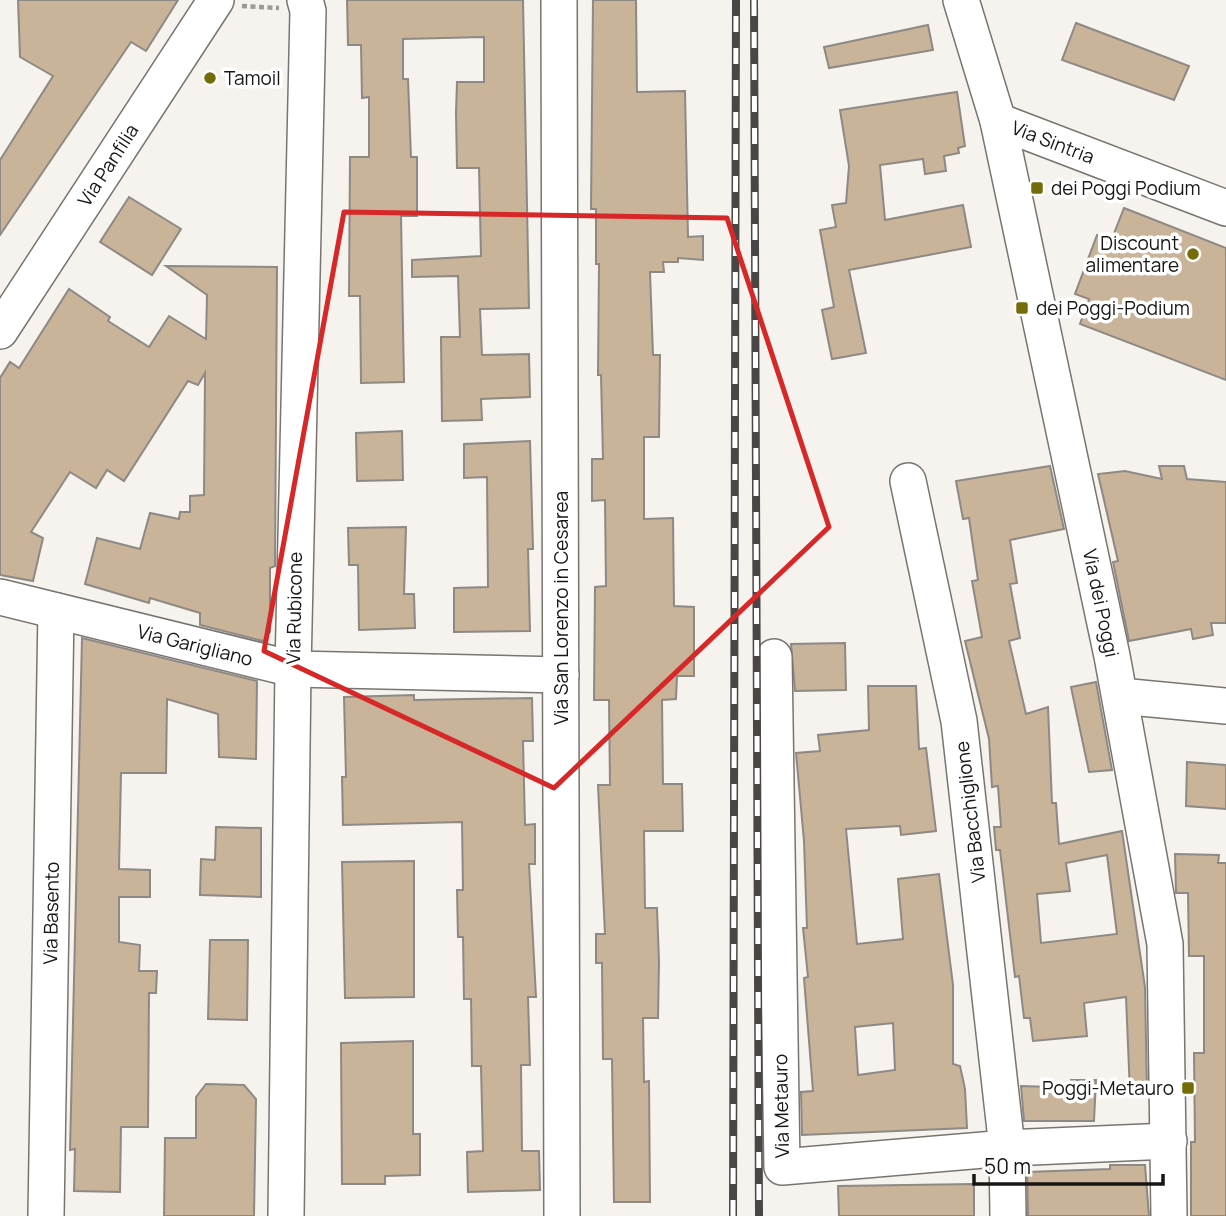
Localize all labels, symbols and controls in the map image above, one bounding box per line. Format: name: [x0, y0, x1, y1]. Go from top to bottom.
place label: Tamoil: [224, 65, 281, 91]
marker: Tamoil: [202, 70, 218, 86]
street label: Via Sintria: [1008, 114, 1098, 170]
street label: Via Panfilia: [72, 119, 144, 211]
place label: dei Poggi Podium: [1051, 175, 1201, 201]
marker: dei Poggi Podium: [1029, 180, 1045, 196]
place label: Discount alimentare: [1085, 230, 1179, 278]
marker: Discount alimentare: [1185, 246, 1201, 262]
place label: dei Poggi-Podium: [1036, 295, 1190, 321]
marker: dei Poggi-Podium: [1014, 300, 1030, 316]
street label: Via San Lorenzo in Cesarea: [548, 491, 574, 725]
street label: Via dei Poggi: [1077, 546, 1125, 660]
street label: Via Rubicone: [280, 551, 308, 665]
street label: Via Garigliano: [134, 618, 256, 672]
street label: Via Bacchiglione: [948, 740, 992, 884]
street label: Via Basento: [37, 861, 65, 965]
street label: Via Metauro: [767, 1054, 795, 1158]
place label: Poggi-Metauro: [1042, 1075, 1174, 1101]
marker: Poggi-Metauro: [1180, 1080, 1196, 1096]
scale bar: [974, 1142, 1163, 1186]
text: 50 m: [984, 1152, 1031, 1180]

